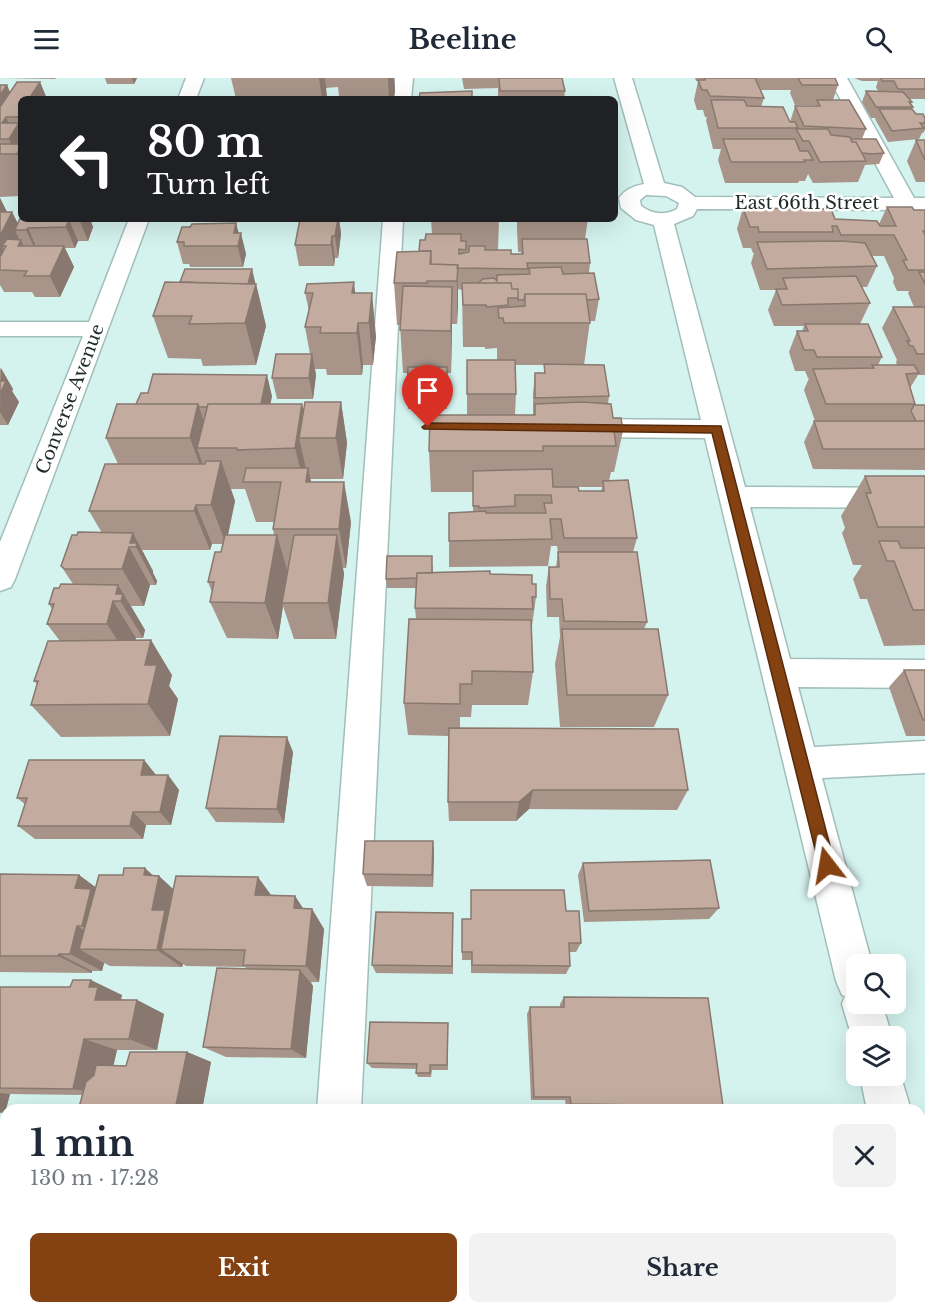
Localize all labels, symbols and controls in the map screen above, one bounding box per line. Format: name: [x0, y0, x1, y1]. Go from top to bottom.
icon: menu: [30, 23, 63, 56]
text: Beeline: [409, 23, 516, 56]
icon: search: [862, 23, 895, 56]
text: 80 m: [147, 116, 263, 168]
icon: left: [48, 120, 126, 198]
text: Turn left: [147, 168, 270, 201]
street label: East 66th Street: [735, 192, 880, 214]
street label: Converse Avenue: [31, 321, 109, 477]
pin: [402, 365, 453, 427]
icon: arrive: [411, 374, 444, 407]
position arrow: [795, 833, 859, 897]
map controls: [846, 954, 906, 1086]
button: search: [846, 954, 906, 1014]
button: layers: [846, 1026, 906, 1086]
text: 1 min: [30, 1121, 134, 1166]
button: close: [833, 1124, 896, 1187]
text: 130 m · 17:28: [30, 1166, 159, 1190]
button: Exit: [30, 1233, 457, 1302]
button: Share: [469, 1233, 896, 1302]

